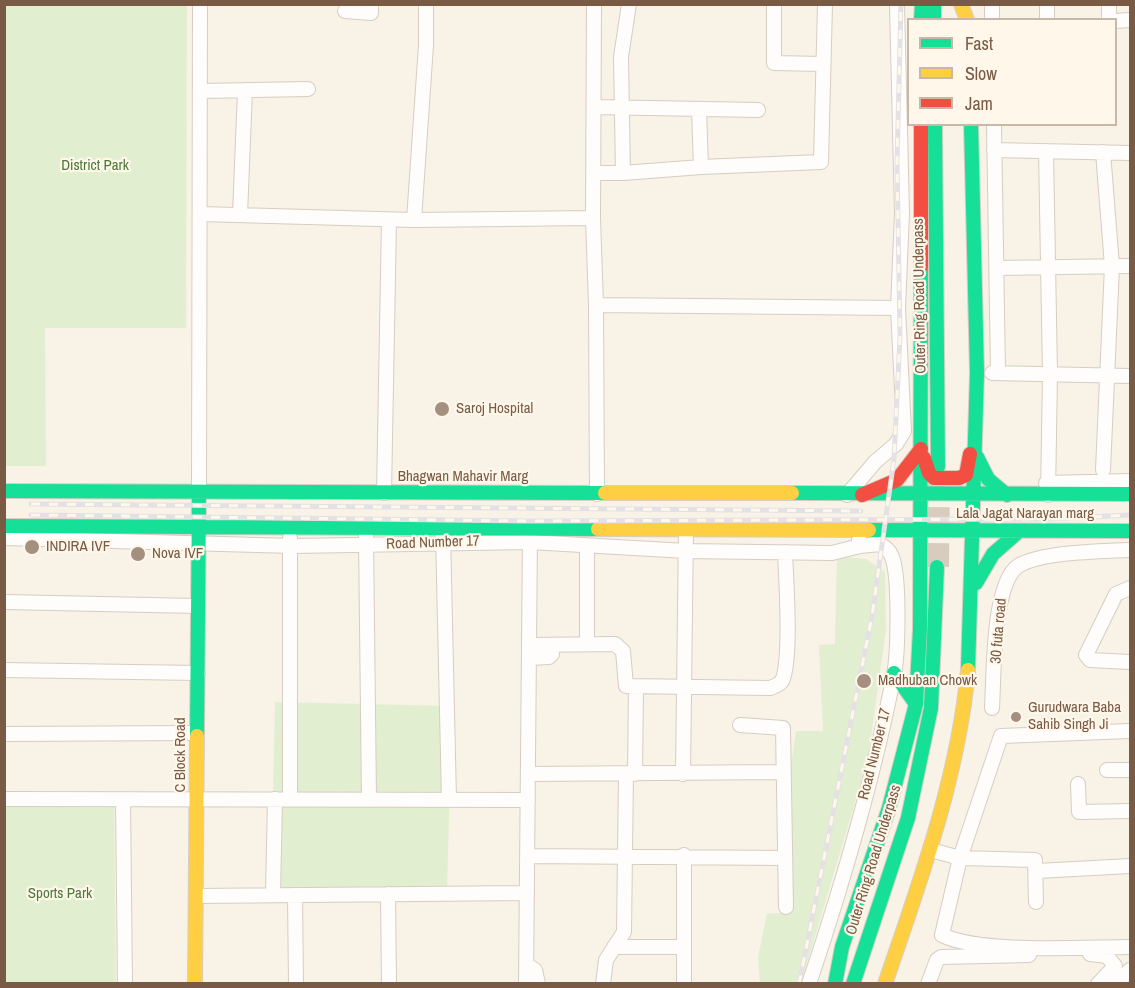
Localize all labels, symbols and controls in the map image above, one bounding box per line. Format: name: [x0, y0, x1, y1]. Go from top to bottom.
legend: [907, 18, 1117, 126]
text: Fast: [965, 31, 993, 56]
text: Slow: [965, 61, 997, 86]
text: Jam: [965, 91, 993, 116]
park label: District Park: [61, 157, 129, 175]
street label: Outer Ring Road Underpass: [910, 218, 930, 374]
marker: Saroj Hospital: [433, 400, 451, 418]
place label: Saroj Hospital: [456, 400, 533, 418]
street label: Bhagwan Mahavir Marg: [398, 468, 528, 486]
street label: Lala Jagat Narayan marg: [956, 505, 1094, 523]
street label: Road Number 17: [386, 532, 480, 554]
marker: INDIRA IVF: [23, 538, 41, 556]
place label: INDIRA IVF: [46, 538, 110, 556]
marker: Nova IVF: [129, 545, 147, 563]
place label: Nova IVF: [152, 545, 203, 563]
street label: 30 futa road: [987, 598, 1011, 664]
marker: Madhuban Chowk: [855, 672, 873, 690]
place label: Madhuban Chowk: [878, 672, 977, 690]
place label: Gurudwara Baba Sahib Singh Ji: [1028, 699, 1121, 734]
street label: Road Number 17: [855, 706, 895, 802]
marker: Gurudwara Baba Sahib Singh Ji: [1009, 710, 1023, 724]
street label: C Block Road: [172, 717, 190, 793]
street label: Outer Ring Road Underpass: [843, 783, 905, 937]
park label: Sports Park: [28, 885, 92, 903]

